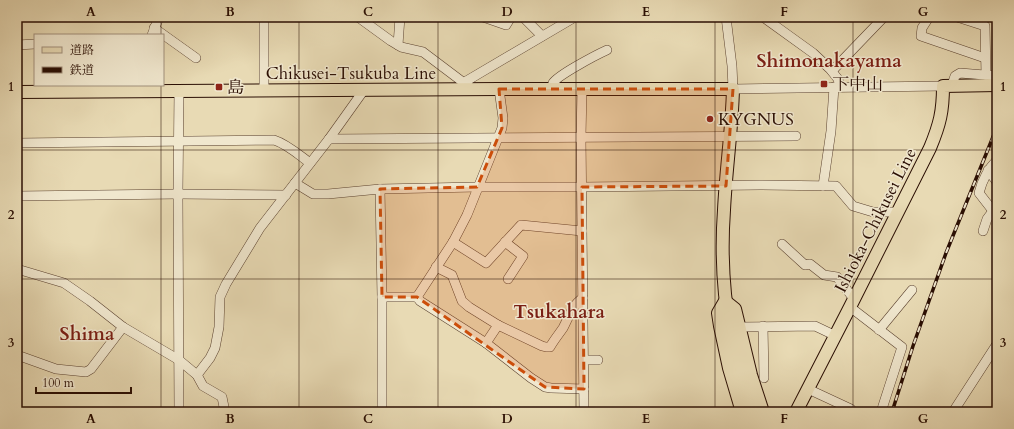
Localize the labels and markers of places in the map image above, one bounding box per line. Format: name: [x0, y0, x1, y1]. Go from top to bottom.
place label: 下中山: [832, 73, 883, 96]
place label: 島: [227, 76, 244, 99]
marker: 下中山: [819, 79, 829, 89]
marker: 島: [214, 82, 224, 92]
place label: KYGNUS: [718, 108, 794, 131]
marker: KYGNUS: [705, 114, 715, 124]

